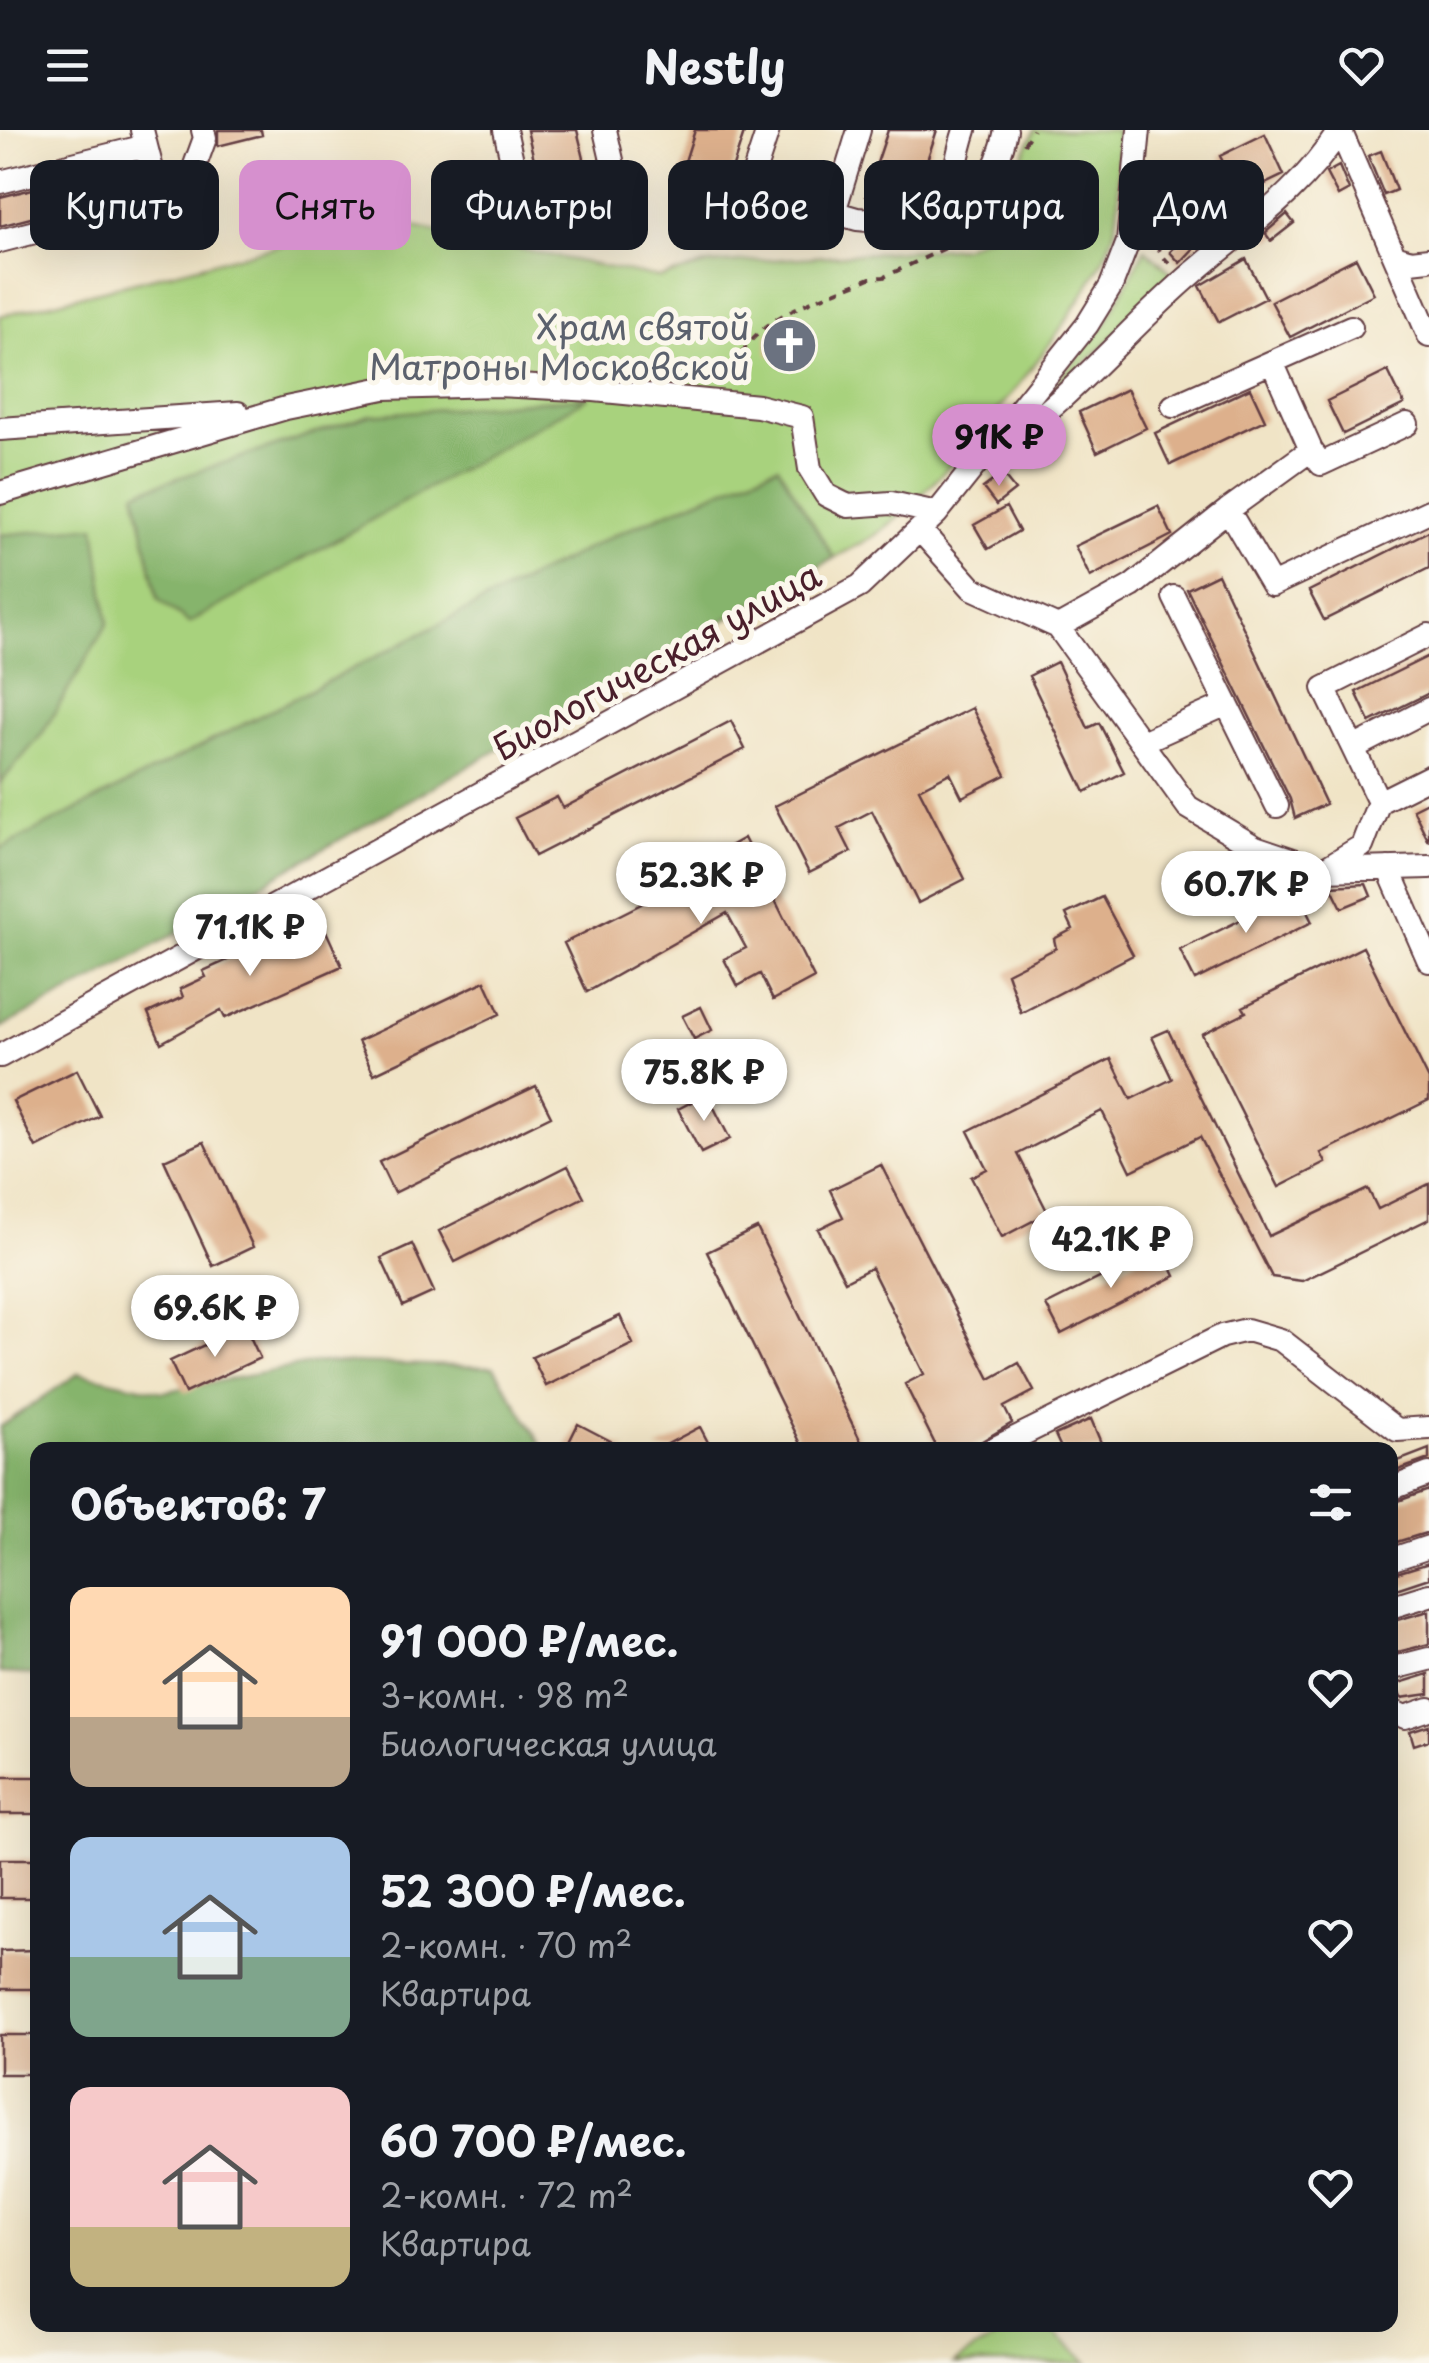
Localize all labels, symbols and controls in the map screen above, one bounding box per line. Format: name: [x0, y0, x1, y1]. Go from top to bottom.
text: Nestly: [644, 31, 785, 99]
icon: menu: [40, 38, 95, 93]
icon: heart: [1334, 38, 1389, 93]
chip: Купить: [30, 160, 219, 250]
chip: Снять: [239, 160, 411, 250]
chip: Фильтры: [431, 160, 648, 250]
chip: Новое: [668, 160, 844, 250]
chip: Квартира: [864, 160, 1099, 250]
chip: Дом: [1119, 160, 1264, 250]
place label: Храм святой Матроны Московской: [369, 299, 750, 392]
church icon: Храм святой Матроны Московской: [759, 315, 819, 375]
pin: 91K ₽: [929, 404, 1069, 489]
text: 91K ₽: [954, 412, 1044, 460]
street label: Биологическая улица: [482, 548, 830, 772]
pin: 52.3K ₽: [609, 842, 793, 927]
text: 52.3K ₽: [638, 850, 764, 898]
pin: 60.7K ₽: [1154, 851, 1338, 936]
text: 60.7K ₽: [1183, 859, 1309, 907]
pin: 71.1K ₽: [158, 894, 342, 979]
text: 71.1K ₽: [195, 902, 305, 950]
pin: 75.8K ₽: [612, 1039, 796, 1124]
text: 75.8K ₽: [643, 1047, 765, 1095]
pin: 42.1K ₽: [1019, 1206, 1203, 1291]
text: 42.1K ₽: [1051, 1214, 1171, 1262]
pin: 69.6K ₽: [123, 1275, 307, 1360]
text: 69.6K ₽: [153, 1283, 277, 1331]
text: Объектов: 7: [70, 1471, 326, 1534]
icon: filters: [1303, 1475, 1358, 1530]
text: 91 000 ₽/мес.: [380, 1608, 678, 1671]
icon: home: [150, 1627, 270, 1747]
icon: heart: [1303, 1660, 1358, 1715]
text: 3-комн. · 98 m²: [380, 1671, 629, 1719]
text: Биологическая улица: [380, 1719, 717, 1767]
text: 52 300 ₽/мес.: [380, 1858, 686, 1921]
icon: home: [150, 1877, 270, 1997]
icon: heart: [1303, 1910, 1358, 1965]
text: 2-комн. · 70 m²: [380, 1921, 632, 1969]
text: Квартира: [380, 1969, 531, 2017]
text: 60 700 ₽/мес.: [380, 2108, 687, 2171]
icon: home: [150, 2127, 270, 2247]
icon: heart: [1303, 2160, 1358, 2215]
text: 2-комн. · 72 m²: [380, 2171, 633, 2219]
text: Квартира: [380, 2219, 531, 2267]

